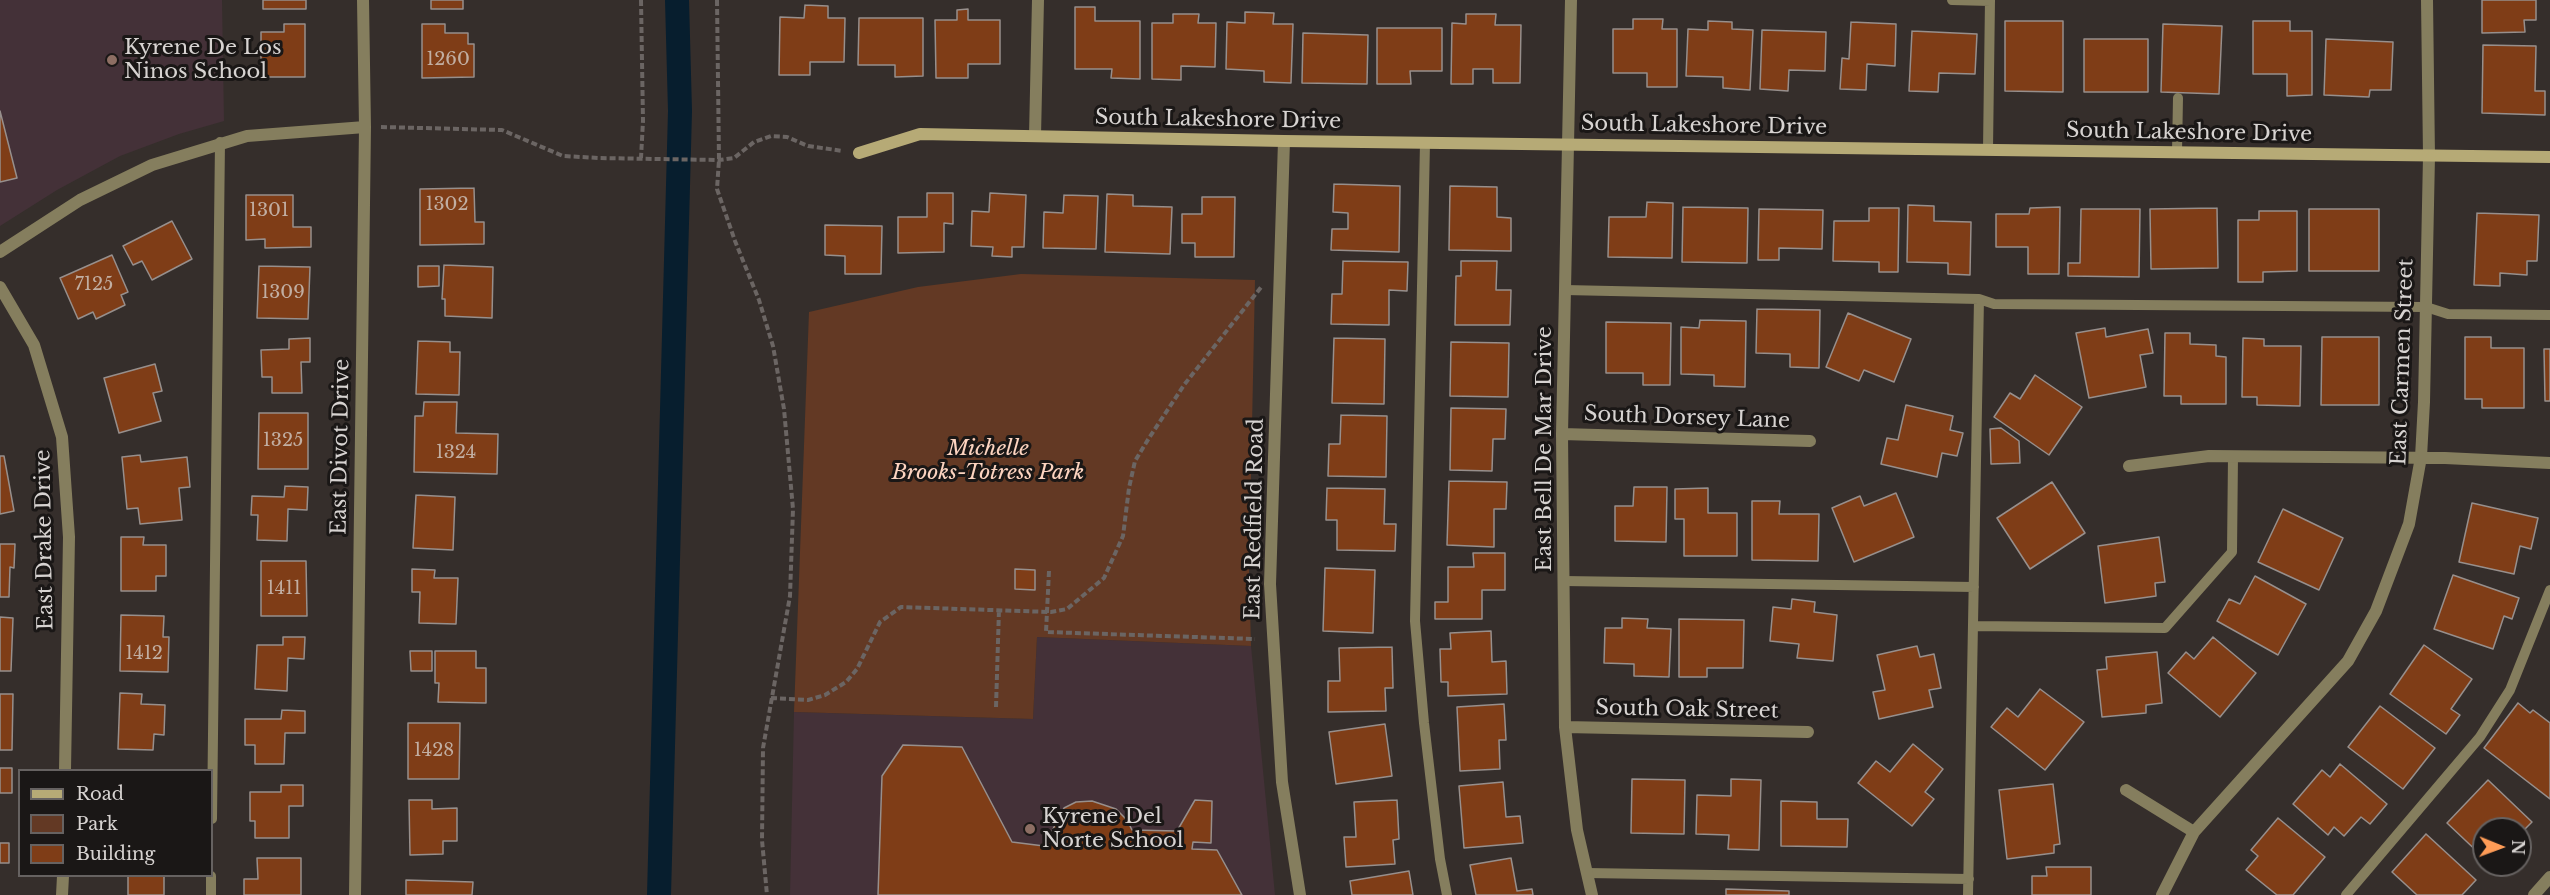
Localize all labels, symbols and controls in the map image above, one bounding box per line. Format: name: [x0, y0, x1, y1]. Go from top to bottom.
place label: Kyrene De Los Ninos School: [124, 35, 282, 85]
house number: 1260: [426, 49, 470, 71]
marker: Kyrene De Los Ninos School: [105, 53, 119, 67]
street label: South Lakeshore Drive: [1095, 105, 1341, 135]
street label: South Lakeshore Drive: [1581, 111, 1827, 141]
street label: South Lakeshore Drive: [2066, 118, 2312, 148]
house number: 1302: [425, 194, 469, 216]
house number: 1301: [249, 200, 289, 222]
street label: East Carmen Street: [2387, 258, 2419, 466]
house number: 7125: [75, 274, 113, 296]
house number: 1309: [261, 282, 305, 304]
street label: East Bell De Mar Drive: [1532, 326, 1558, 572]
street label: East Divot Drive: [327, 359, 355, 535]
street label: South Dorsey Lane: [1584, 402, 1790, 434]
street label: East Redfield Road: [1241, 418, 1269, 620]
house number: 1325: [263, 430, 303, 452]
park label: Michelle Brooks-Totress Park: [892, 436, 1084, 486]
house number: 1324: [436, 442, 476, 464]
street label: East Drake Drive: [31, 449, 59, 631]
house number: 1411: [267, 578, 301, 600]
house number: 1412: [125, 643, 163, 665]
street label: South Oak Street: [1595, 696, 1779, 724]
house number: 1428: [414, 740, 454, 762]
legend: [18, 769, 213, 877]
text: Road: [76, 783, 124, 805]
place label: Kyrene Del Norte School: [1042, 804, 1184, 854]
text: Park: [76, 813, 118, 835]
north arrow: [2472, 817, 2532, 877]
marker: Kyrene Del Norte School: [1023, 822, 1037, 836]
text: N: [2508, 840, 2528, 855]
text: Building: [76, 843, 155, 865]

